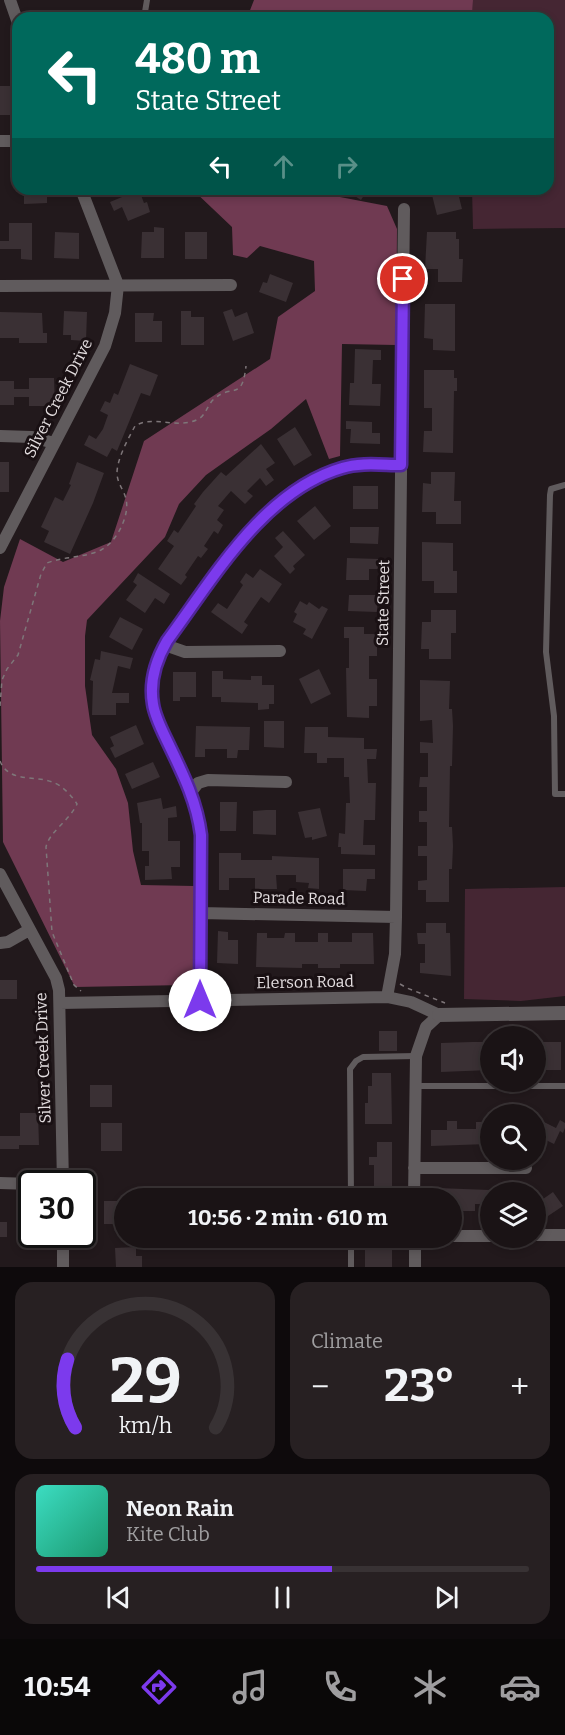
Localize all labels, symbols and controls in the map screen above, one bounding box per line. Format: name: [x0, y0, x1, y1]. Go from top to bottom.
text: 480 m: [135, 34, 260, 84]
icon: left: [36, 36, 114, 114]
text: State Street: [135, 85, 281, 117]
icon: left: [204, 150, 237, 183]
icon: ahead: [267, 150, 300, 183]
icon: right: [330, 150, 363, 183]
pin: [377, 253, 428, 304]
icon: arrive: [386, 262, 419, 295]
street label: Silver Creek Drive: [20, 335, 96, 461]
street label: State Street: [373, 559, 393, 646]
street label: Parade Road: [253, 888, 346, 908]
position arrow: [168, 968, 232, 1032]
street label: Elerson Road: [256, 972, 355, 992]
street label: Silver Creek Drive: [31, 992, 55, 1124]
map controls: [480, 1026, 546, 1248]
button: sound: [480, 1026, 546, 1092]
button: search: [480, 1104, 546, 1170]
speed limit sign: 30: [18, 1170, 96, 1248]
button: layers: [480, 1182, 546, 1248]
text: 10:56 · 2 min · 610 m: [188, 1204, 388, 1231]
text: Climate: [311, 1329, 383, 1353]
text: 29: [109, 1344, 181, 1419]
text: 23°: [384, 1359, 455, 1413]
text: −: [311, 1367, 329, 1407]
text: +: [510, 1367, 529, 1407]
text: km/h: [118, 1413, 172, 1439]
text: Neon Rain: [126, 1495, 234, 1522]
text: Kite Club: [126, 1522, 210, 1546]
icon: previous: [102, 1581, 135, 1614]
icon: pause: [266, 1581, 299, 1614]
icon: next: [430, 1581, 463, 1614]
icon: directions: [138, 1666, 180, 1708]
icon: music: [229, 1666, 271, 1708]
icon: phone: [319, 1666, 361, 1708]
icon: climate: [409, 1666, 451, 1708]
icon: car: [499, 1666, 541, 1708]
text: 10:54: [24, 1671, 90, 1703]

